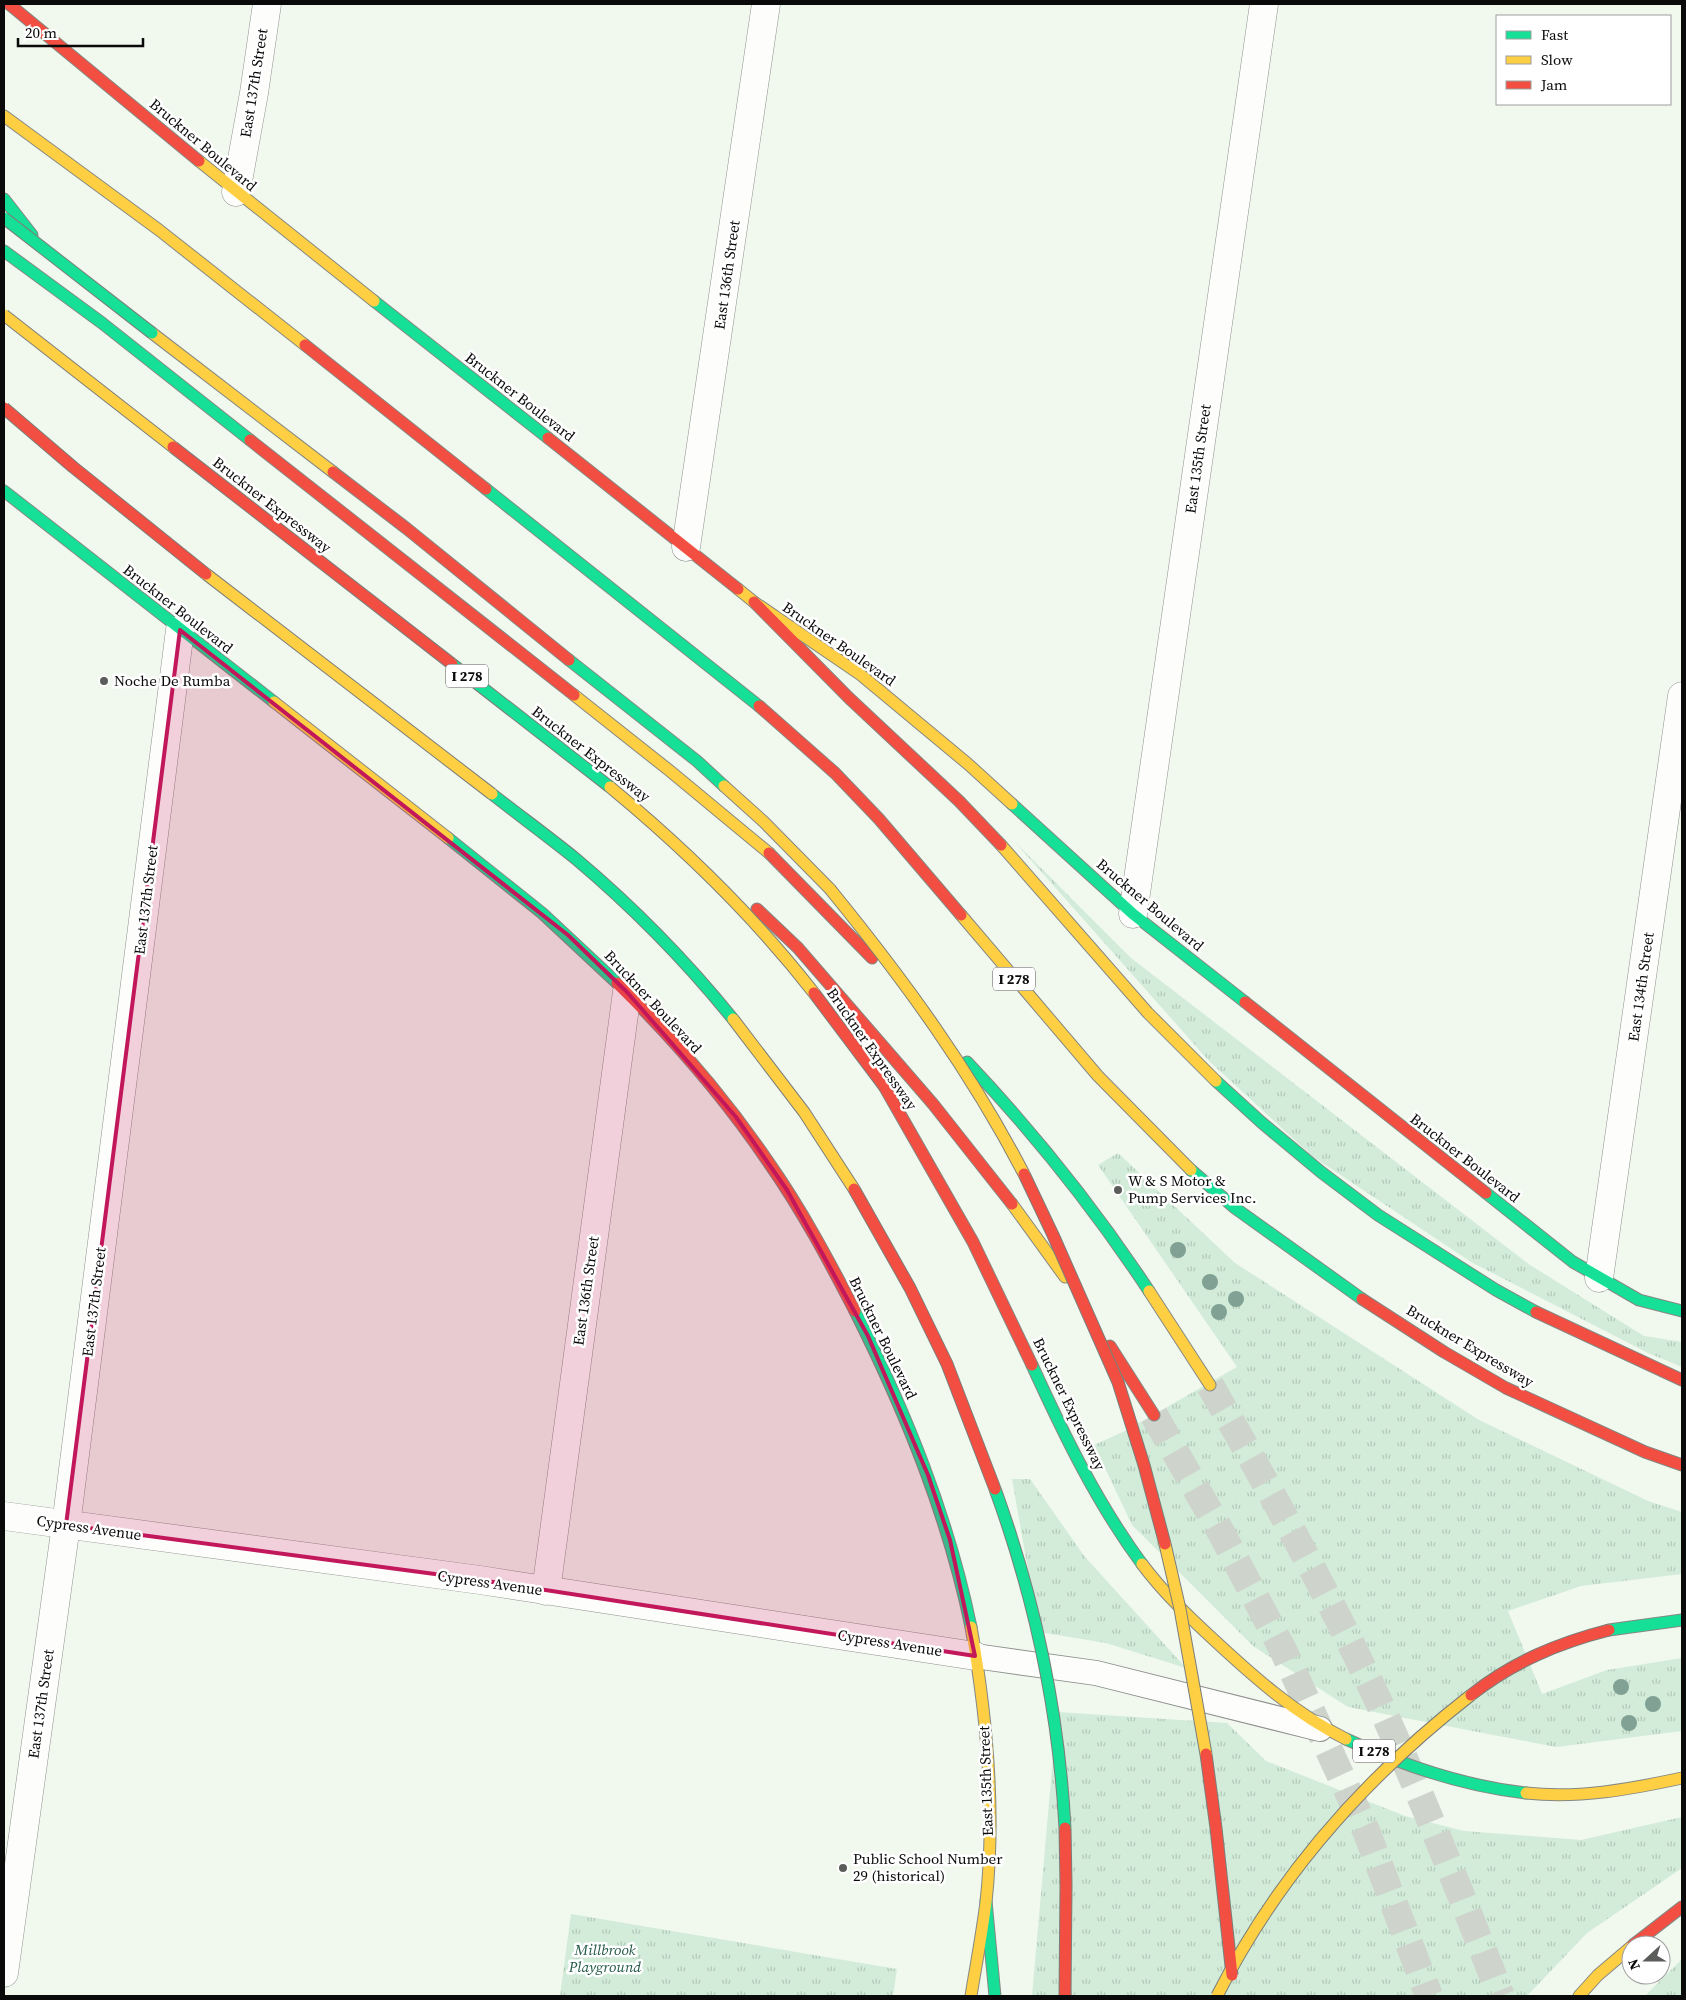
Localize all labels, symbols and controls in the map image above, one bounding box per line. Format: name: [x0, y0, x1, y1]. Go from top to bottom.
scale bar: [18, 15, 142, 47]
legend: [1496, 15, 1671, 105]
text: 20 m: [25, 22, 57, 43]
text: Fast: [1541, 24, 1568, 45]
street label: East 137th Street: [235, 27, 273, 139]
text: Slow: [1541, 49, 1573, 70]
text: Jam: [1540, 74, 1568, 95]
street label: Bruckner Boulevard: [145, 93, 262, 196]
street label: East 136th Street: [708, 219, 745, 331]
street label: Bruckner Boulevard: [461, 347, 580, 446]
street label: East 135th Street: [1179, 403, 1216, 515]
street label: Bruckner Expressway: [209, 452, 336, 558]
street label: Bruckner Boulevard: [119, 559, 238, 658]
street label: Bruckner Boulevard: [778, 597, 901, 691]
road number: I 278: [446, 664, 488, 688]
place label: Noche De Rumba: [114, 670, 231, 691]
marker: Noche De Rumba: [98, 675, 110, 687]
street label: Bruckner Expressway: [528, 701, 655, 807]
street label: East 137th Street: [128, 844, 163, 956]
street label: Bruckner Boulevard: [1092, 853, 1209, 956]
street label: East 134th Street: [1622, 931, 1659, 1043]
street label: Bruckner Boulevard: [600, 945, 707, 1058]
road number: I 278: [993, 968, 1035, 991]
street label: Bruckner Expressway: [822, 983, 923, 1114]
street label: Bruckner Boulevard: [1406, 1108, 1525, 1207]
place label: W & S Motor & Pump Services Inc.: [1128, 1170, 1256, 1208]
marker: W & S Motor & Pump Services Inc.: [1112, 1184, 1124, 1196]
street label: East 136th Street: [567, 1235, 604, 1347]
street label: East 137th Street: [76, 1246, 111, 1358]
street label: Bruckner Boulevard: [845, 1273, 923, 1403]
street label: Bruckner Expressway: [1403, 1299, 1538, 1392]
street label: Bruckner Expressway: [1028, 1334, 1111, 1474]
street label: Cypress Avenue: [35, 1510, 143, 1545]
street label: Cypress Avenue: [436, 1565, 544, 1600]
street label: Cypress Avenue: [836, 1624, 944, 1661]
street label: East 137th Street: [22, 1648, 59, 1760]
street label: East 135th Street: [973, 1725, 998, 1836]
road number: I 278: [1353, 1740, 1395, 1762]
place label: Public School Number 29 (historical): [853, 1848, 1003, 1886]
marker: Public School Number 29 (historical): [837, 1862, 849, 1874]
north arrow: [1621, 1935, 1671, 1985]
park label: Millbrook Playground: [568, 1939, 641, 1977]
text: N: [1623, 1956, 1645, 1973]

